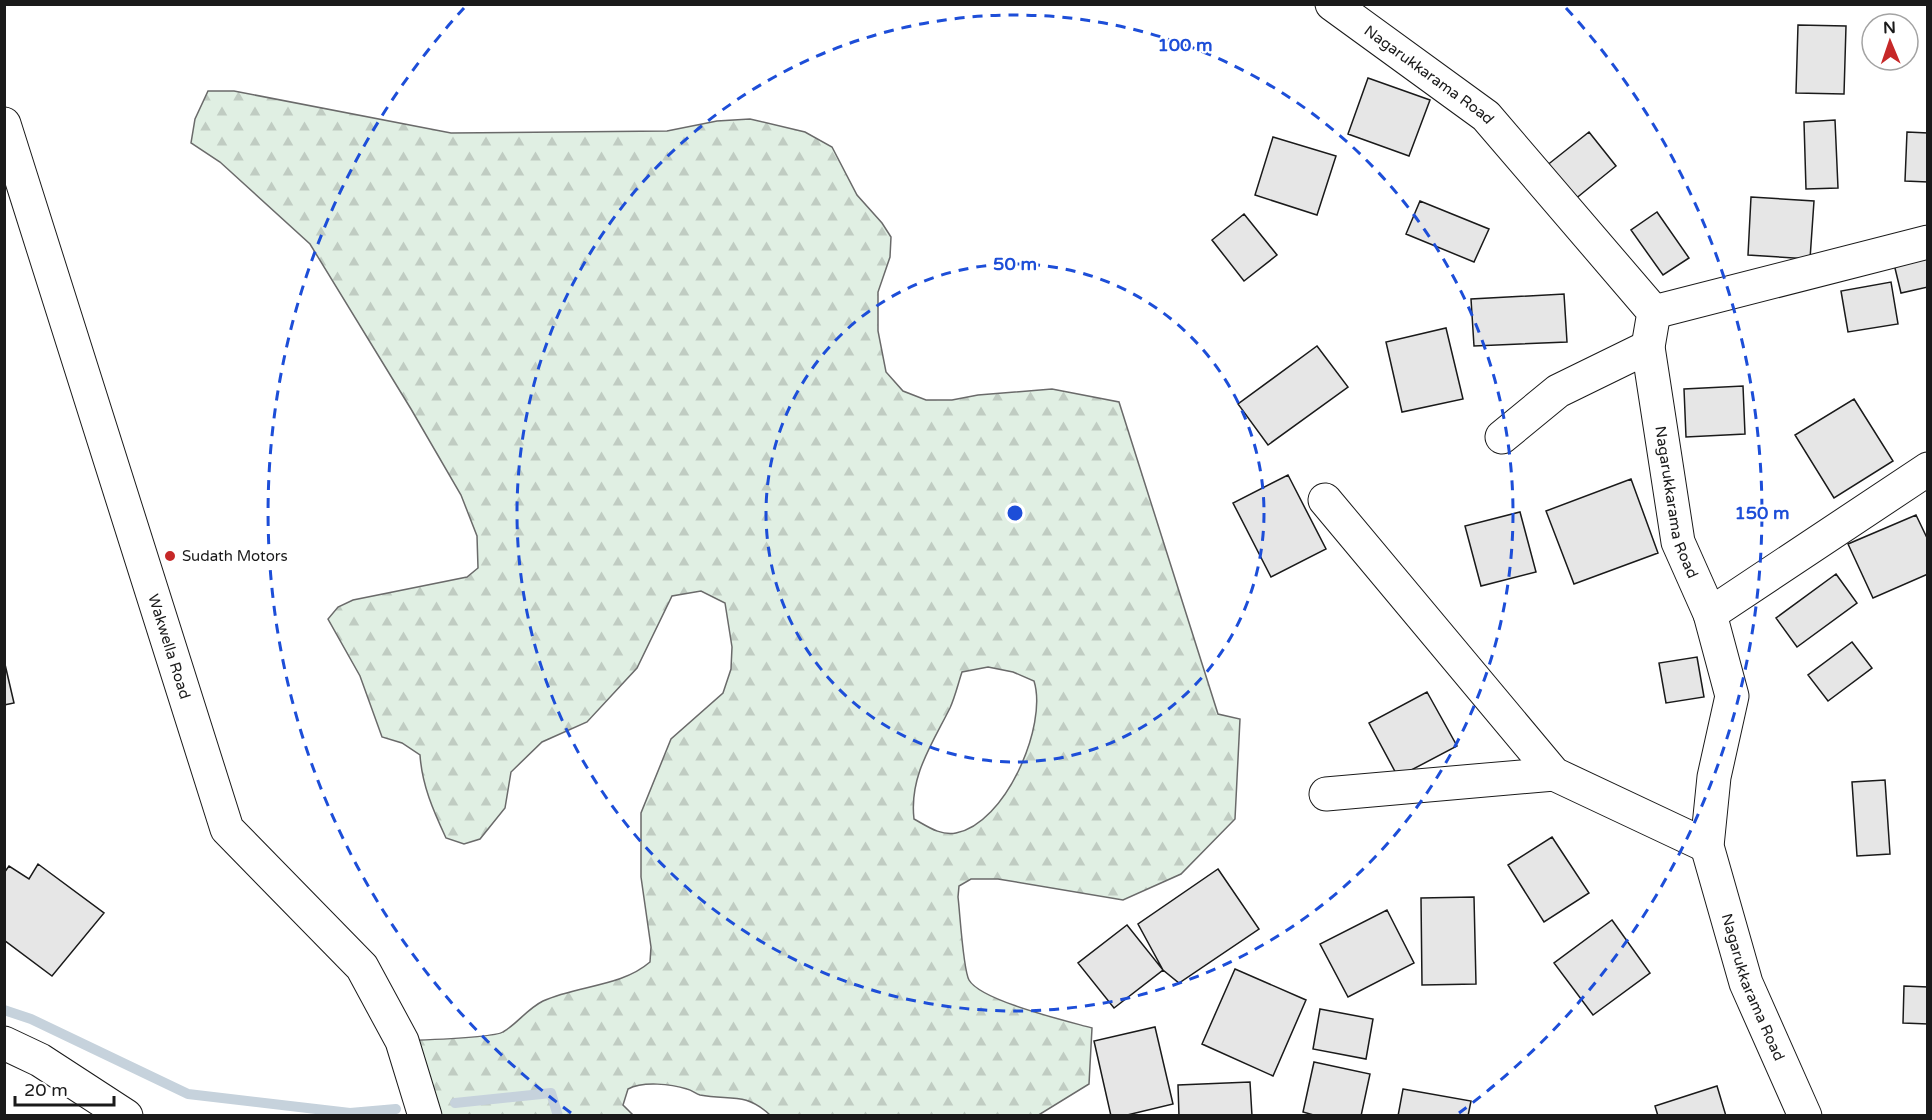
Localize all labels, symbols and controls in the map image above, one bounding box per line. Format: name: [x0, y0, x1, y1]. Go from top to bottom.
north arrow: [1860, 12, 1920, 72]
text: N: [1883, 18, 1896, 38]
street label: Nagarukkarama Road: [1361, 21, 1498, 128]
text: 100 m: [1157, 34, 1213, 56]
text: 50 m: [993, 253, 1037, 275]
street label: Nagarukkarama Road: [1651, 425, 1702, 581]
text: 150 m: [1734, 502, 1790, 524]
centre of rings: [1005, 503, 1025, 523]
place label: Sudath Motors: [182, 547, 288, 565]
marker: Sudath Motors: [163, 549, 177, 563]
street label: Wakwella Road: [144, 592, 194, 701]
street label: Nagarukkarama Road: [1718, 911, 1788, 1064]
scale bar: [15, 1069, 114, 1107]
text: 20 m: [24, 1079, 68, 1101]

